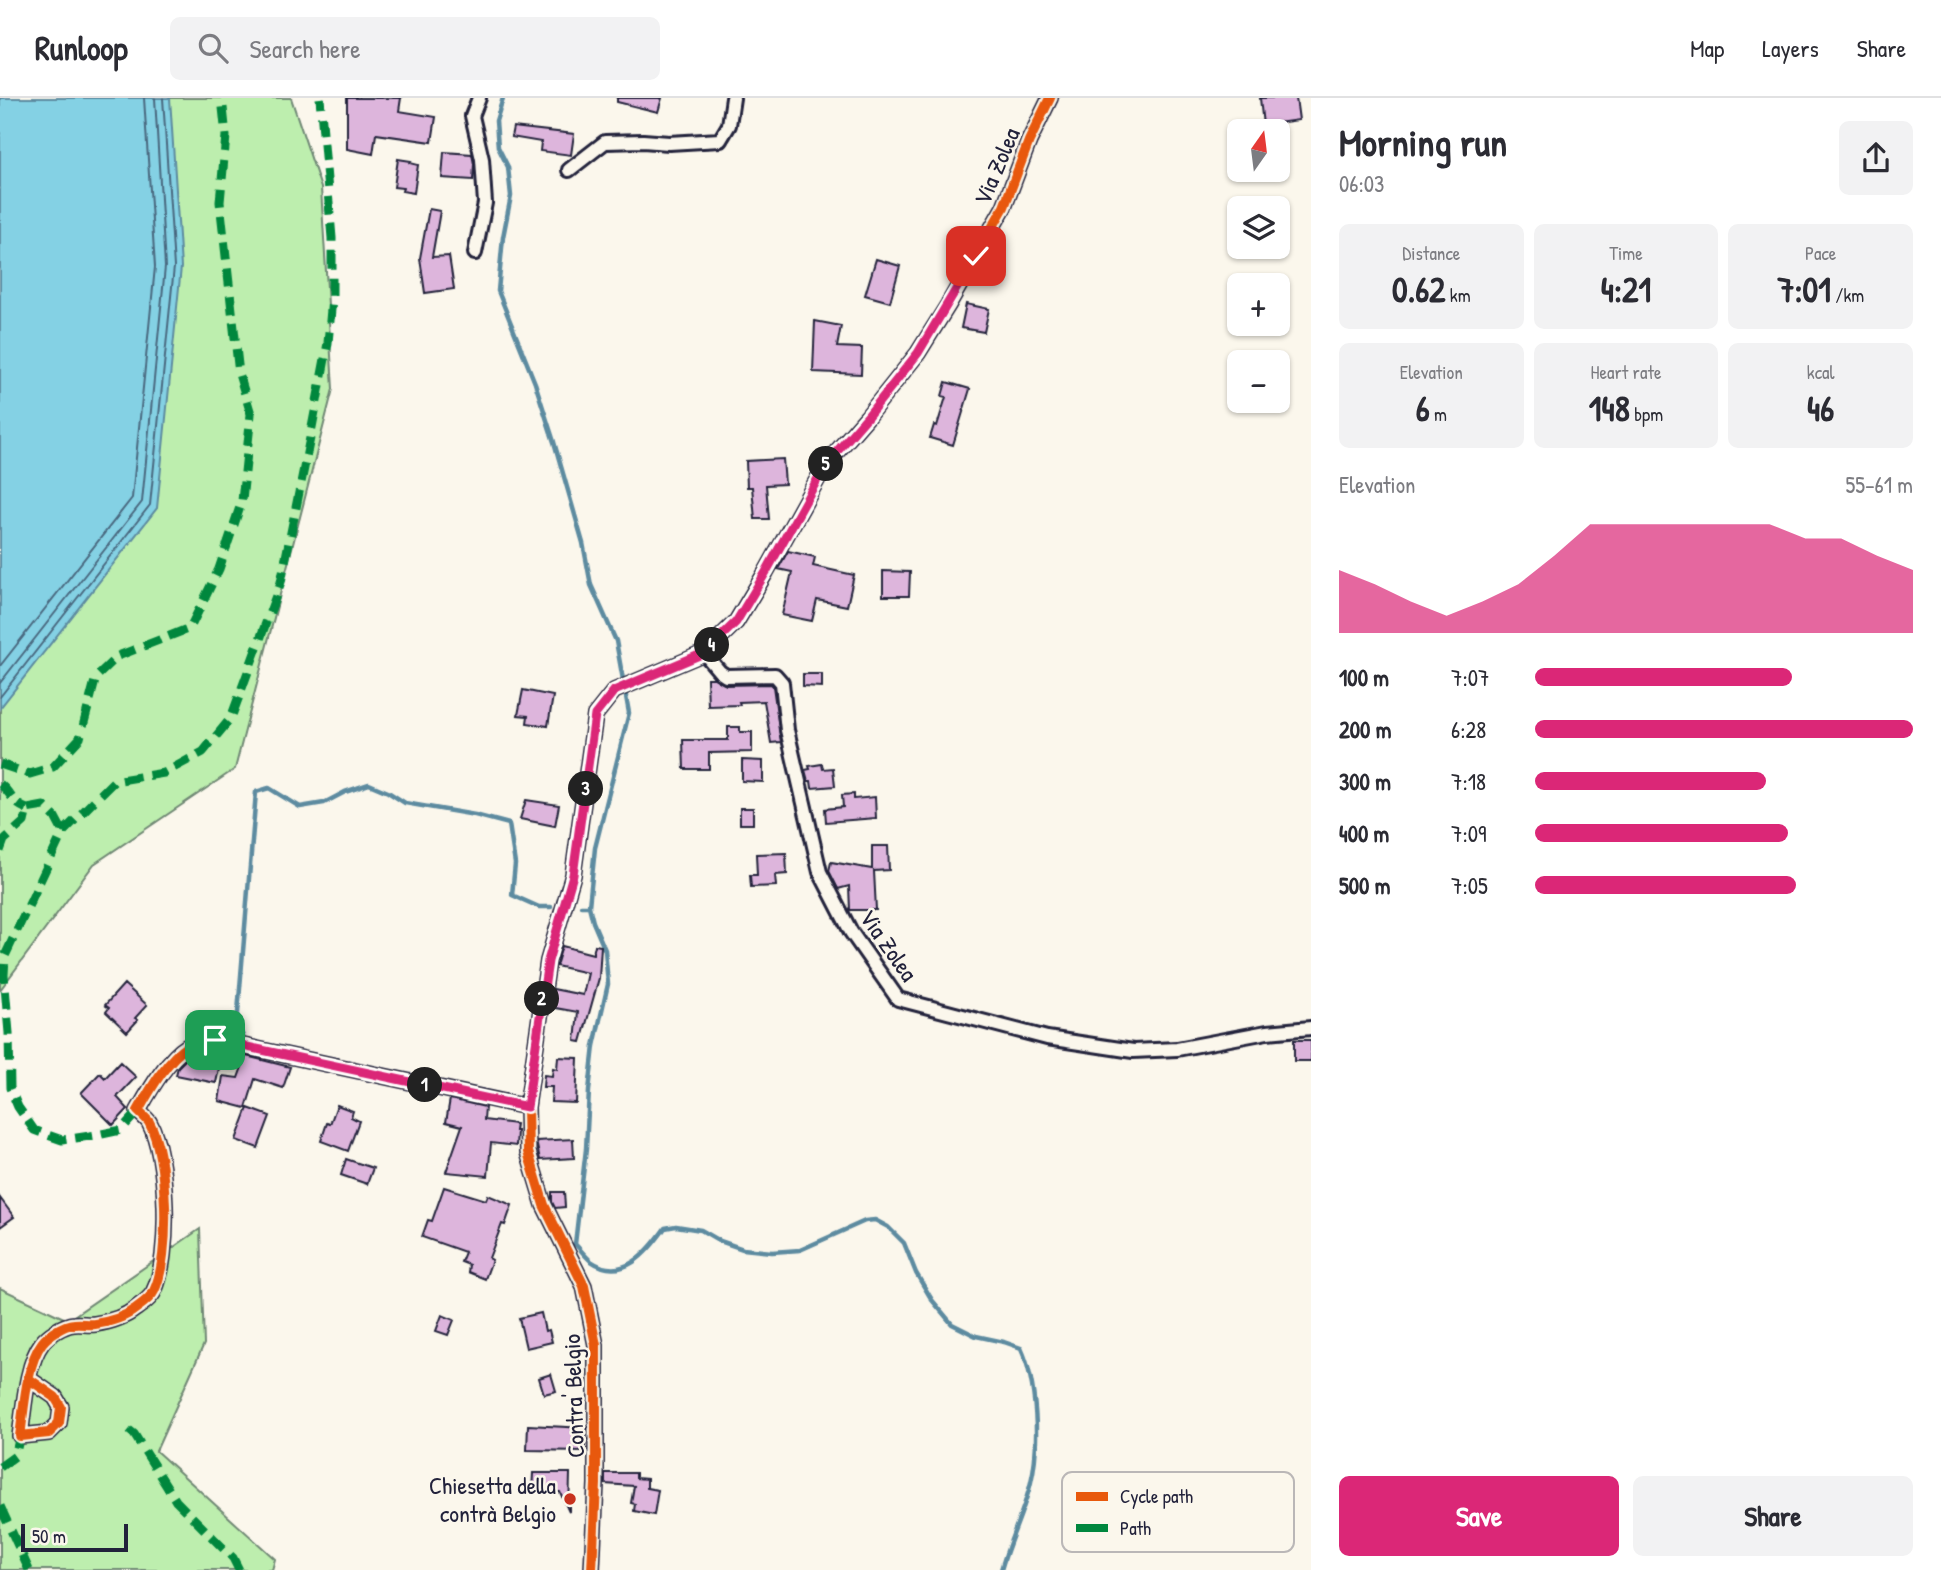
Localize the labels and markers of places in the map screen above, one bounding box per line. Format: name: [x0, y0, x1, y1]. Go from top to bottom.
pin: [946, 226, 1006, 286]
pin: 5: [808, 446, 844, 482]
pin: 4: [694, 628, 730, 662]
pin: 3: [568, 772, 604, 806]
pin: 2: [524, 982, 560, 1016]
pin: [185, 1010, 245, 1070]
pin: 1: [408, 1068, 442, 1102]
place label: Chiesetta della contrà Belgio: [429, 1469, 556, 1529]
marker: Chiesetta della contrà Belgio: [562, 1491, 578, 1507]

